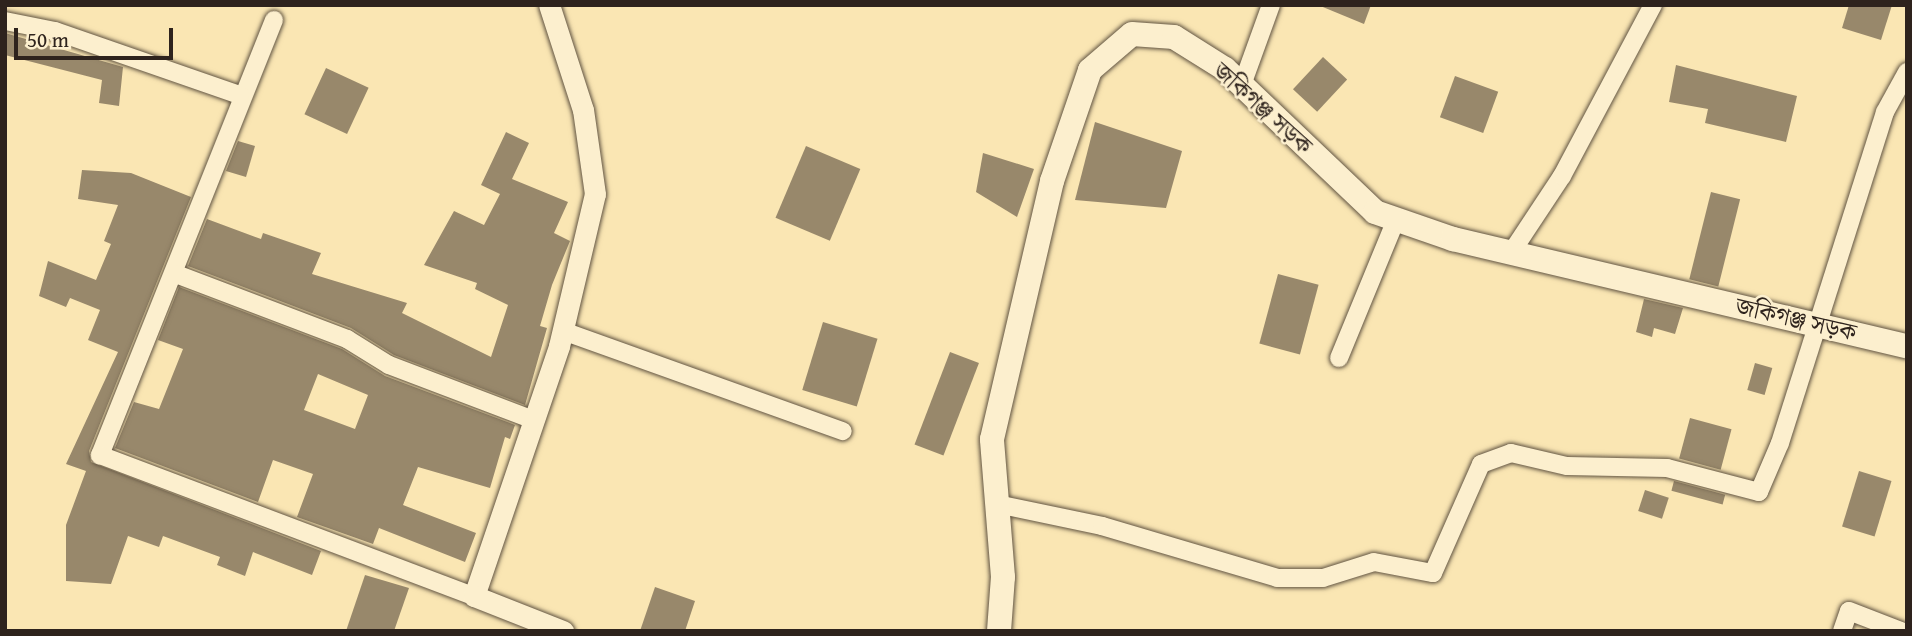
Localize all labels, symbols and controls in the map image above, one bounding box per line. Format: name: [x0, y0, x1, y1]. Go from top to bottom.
scale bar: [18, 14, 177, 58]
text: 50 m: [27, 24, 69, 55]
street label: জকিগঞ্জ সড়ক: [1208, 56, 1318, 160]
street label: জকিগঞ্জ সড়ক: [1733, 291, 1859, 347]

